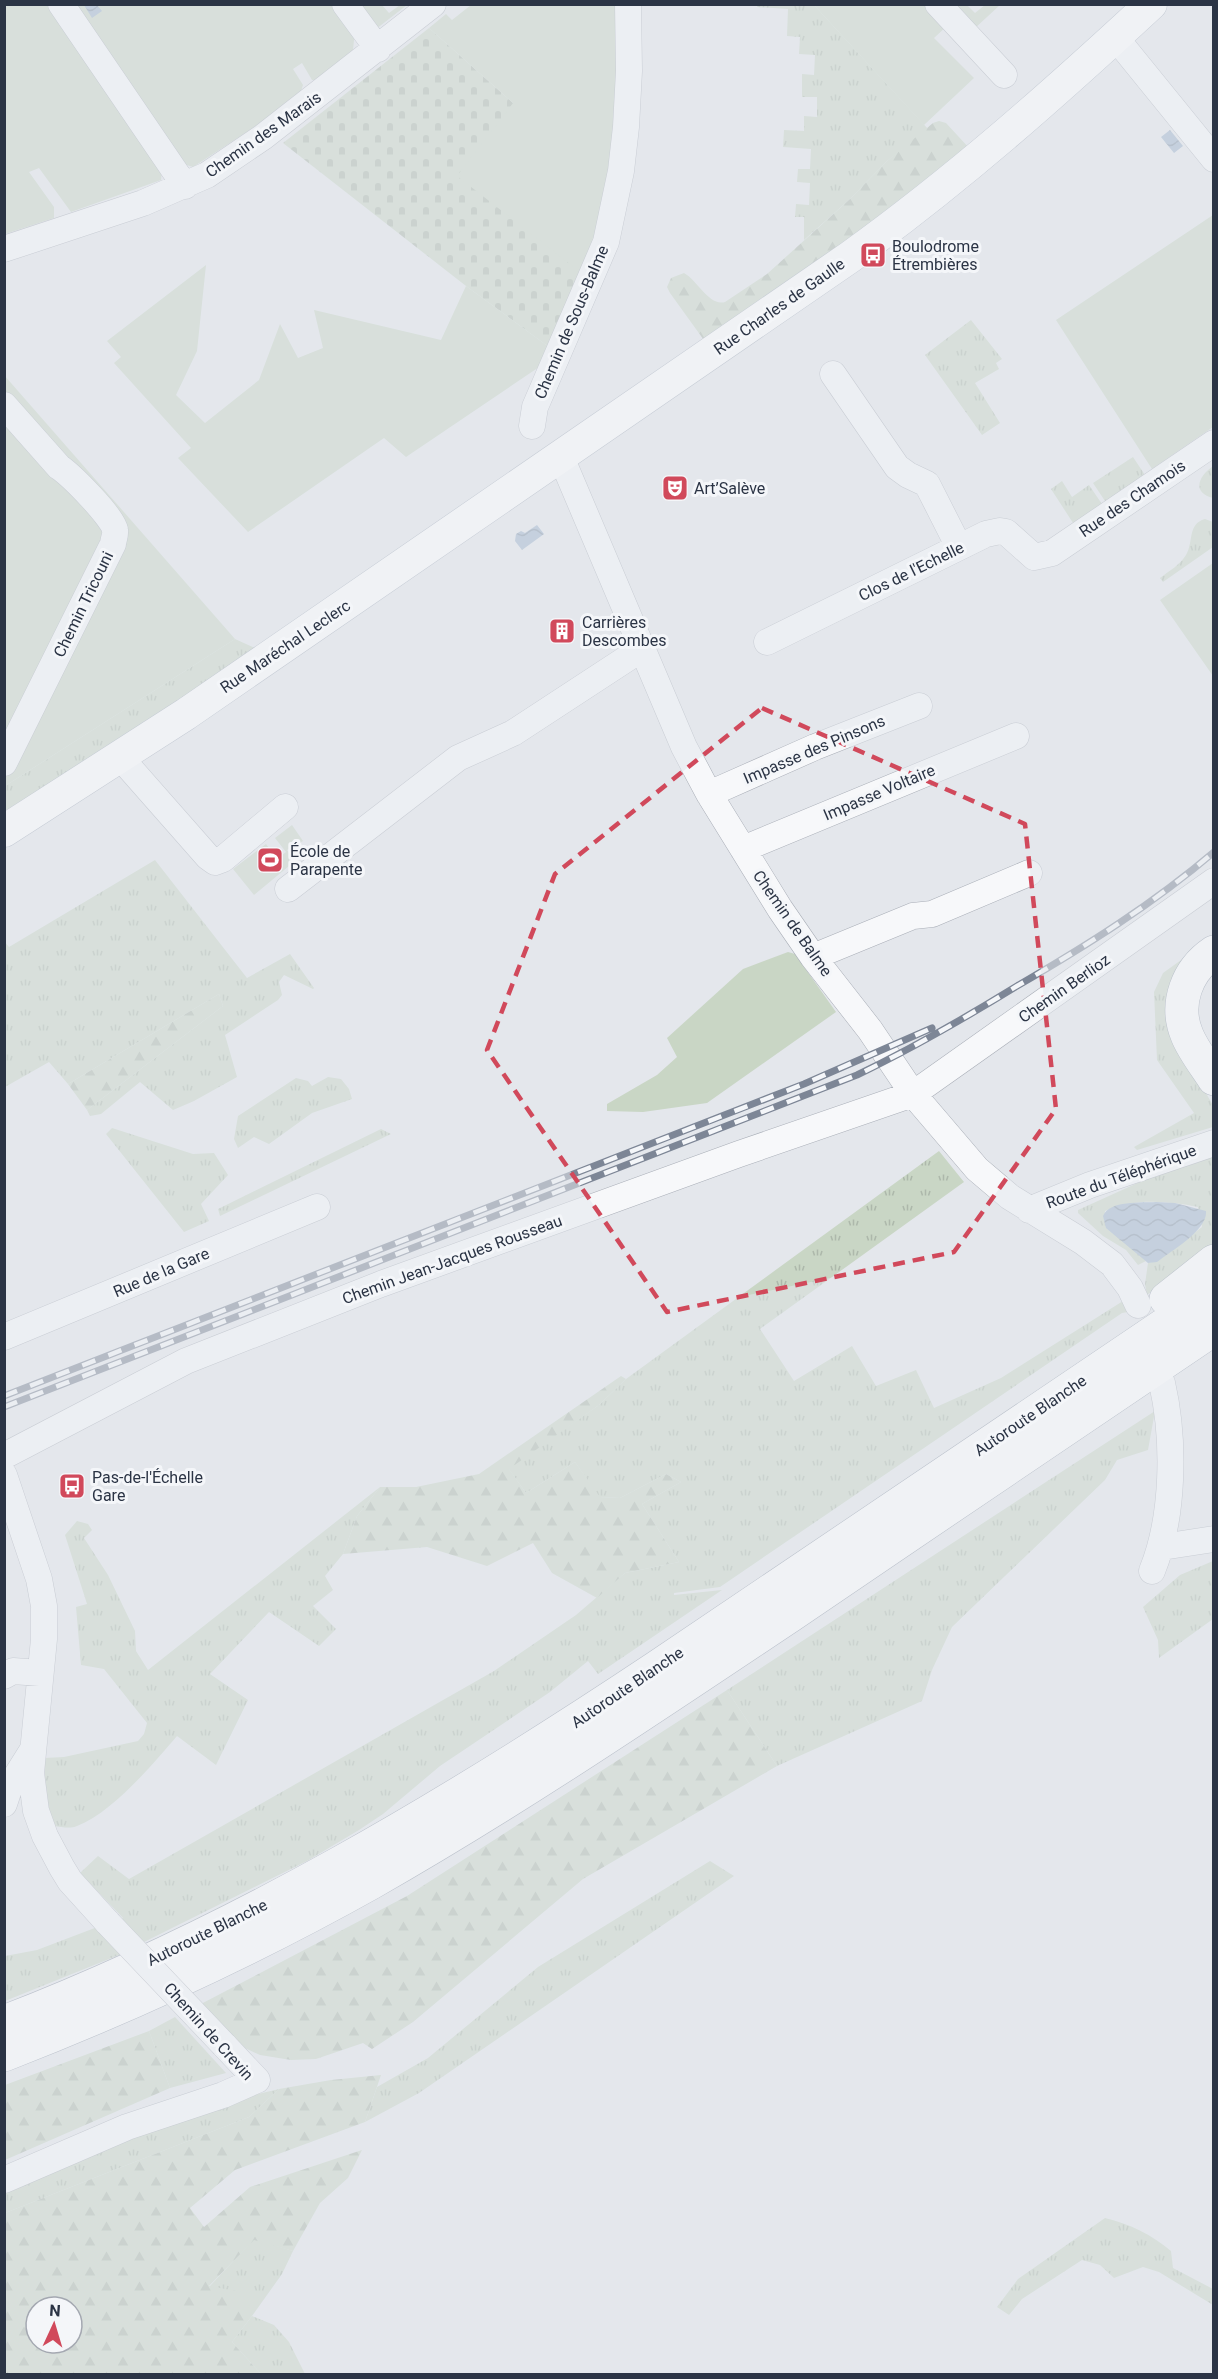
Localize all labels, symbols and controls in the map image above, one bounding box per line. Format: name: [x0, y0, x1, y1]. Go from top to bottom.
street label: Chemin des Marais: [202, 87, 325, 181]
place label: Boulodrome Étrembières: [892, 237, 979, 274]
bus stop icon: Boulodrome Étrembières: [858, 240, 888, 270]
street label: Chemin de Sous-Balme: [530, 242, 612, 402]
street label: Rue Charles de Gaulle: [710, 254, 848, 359]
street label: Rue des Chamois: [1076, 456, 1189, 541]
theatre icon: Art’Salève: [660, 473, 690, 503]
place label: Art’Salève: [694, 479, 765, 498]
street label: Clos de l'Echelle: [856, 538, 967, 605]
street label: Chemin Tricouni: [50, 548, 117, 660]
street label: Rue Maréchal Leclerc: [217, 596, 354, 697]
place label: Carrières Descombes: [582, 613, 667, 650]
building icon: Carrières Descombes: [547, 616, 577, 646]
street label: Impasse des Pinsons: [740, 711, 888, 788]
street label: Impasse Voltaire: [820, 760, 938, 825]
place label: École de Parapente: [290, 842, 363, 879]
sports icon: École de Parapente: [255, 845, 285, 875]
street label: Chemin de Balme: [749, 867, 836, 980]
street label: Chemin Berlioz: [1015, 950, 1114, 1027]
street label: Route du Téléphérique: [1043, 1140, 1199, 1213]
street label: Chemin Jean-Jacques Rousseau: [340, 1211, 565, 1308]
street label: Rue de la Gare: [110, 1244, 212, 1301]
street label: Autoroute Blanche: [971, 1371, 1090, 1460]
place label: Pas-de-l'Échelle Gare: [92, 1468, 203, 1505]
bus stop icon: Pas-de-l'Échelle Gare: [57, 1471, 87, 1501]
street label: Autoroute Blanche: [568, 1643, 687, 1732]
street label: Autoroute Blanche: [144, 1895, 270, 1970]
street label: Chemin de Crevin: [160, 1979, 257, 2084]
north arrow: [24, 2295, 84, 2355]
text: N: [49, 2301, 61, 2320]

